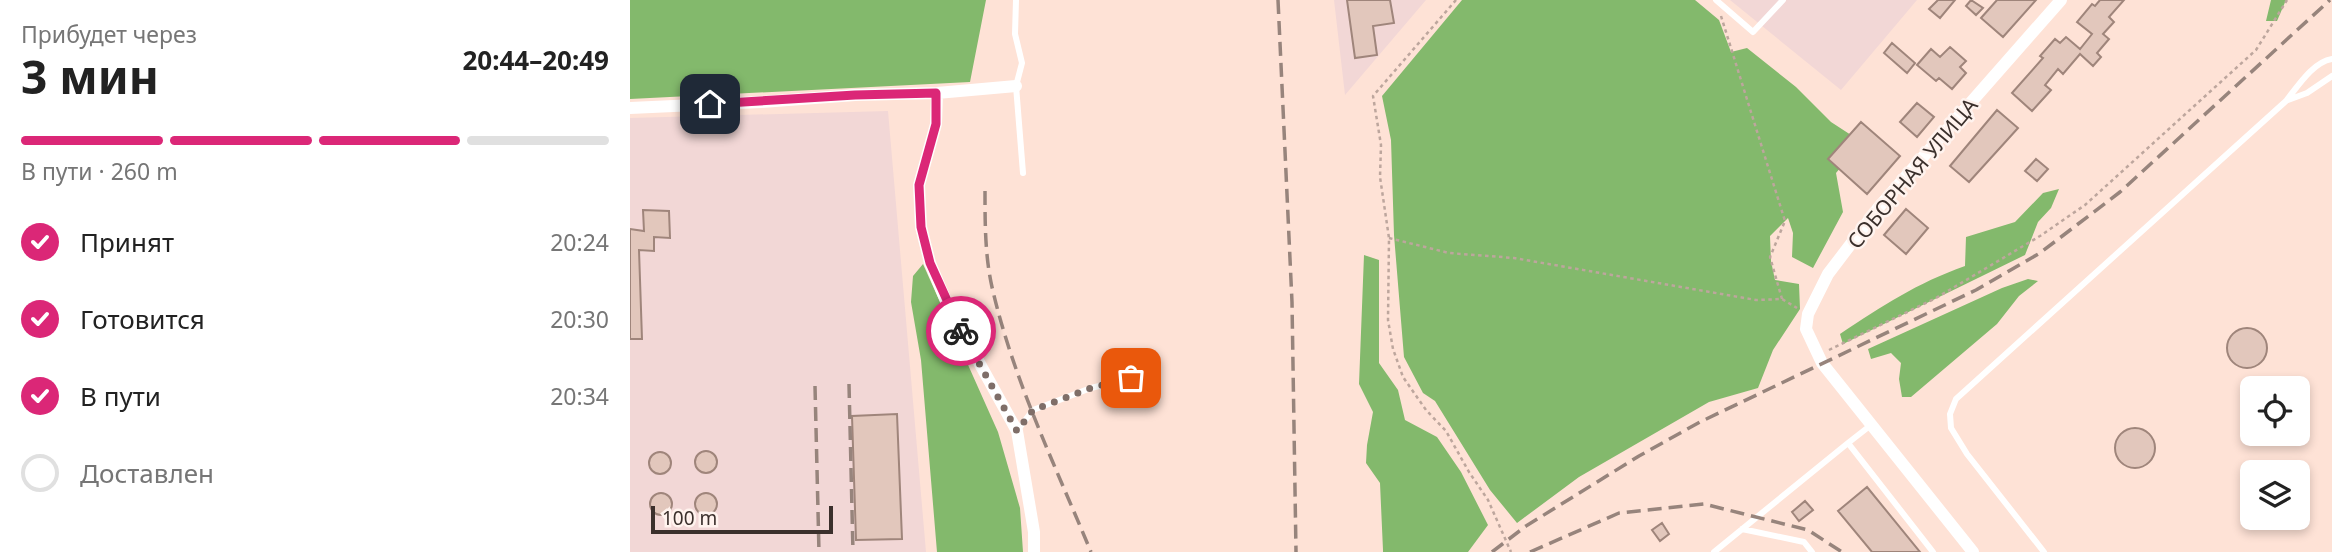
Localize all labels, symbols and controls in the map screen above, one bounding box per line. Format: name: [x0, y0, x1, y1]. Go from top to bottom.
text: Прибудет через: [21, 18, 197, 50]
text: 20:44–20:49: [462, 42, 609, 78]
text: 3 мин: [21, 45, 159, 107]
pin: [680, 74, 740, 134]
icon: home: [691, 85, 729, 123]
street label: СОБОРНАЯ УЛИЦА: [1841, 91, 1984, 254]
text: В пути · 260 m: [21, 155, 178, 187]
icon: check: [21, 223, 59, 261]
text: Принят: [80, 224, 174, 260]
text: 20:24: [550, 226, 609, 258]
courier: [926, 296, 996, 366]
icon: check: [21, 300, 59, 338]
text: Готовится: [80, 301, 205, 337]
text: 20:30: [550, 303, 609, 335]
icon: bike: [942, 312, 980, 350]
pin: [1101, 348, 1161, 408]
icon: bag: [1112, 359, 1150, 397]
map controls: [2240, 376, 2310, 530]
button: locate: [2240, 376, 2310, 446]
icon: check: [21, 377, 59, 415]
text: В пути: [80, 378, 161, 414]
text: 20:34: [550, 380, 609, 412]
text: Доставлен: [80, 455, 214, 491]
button: layers: [2240, 460, 2310, 530]
scale bar: [651, 503, 833, 535]
text: 100 m: [662, 505, 717, 531]

